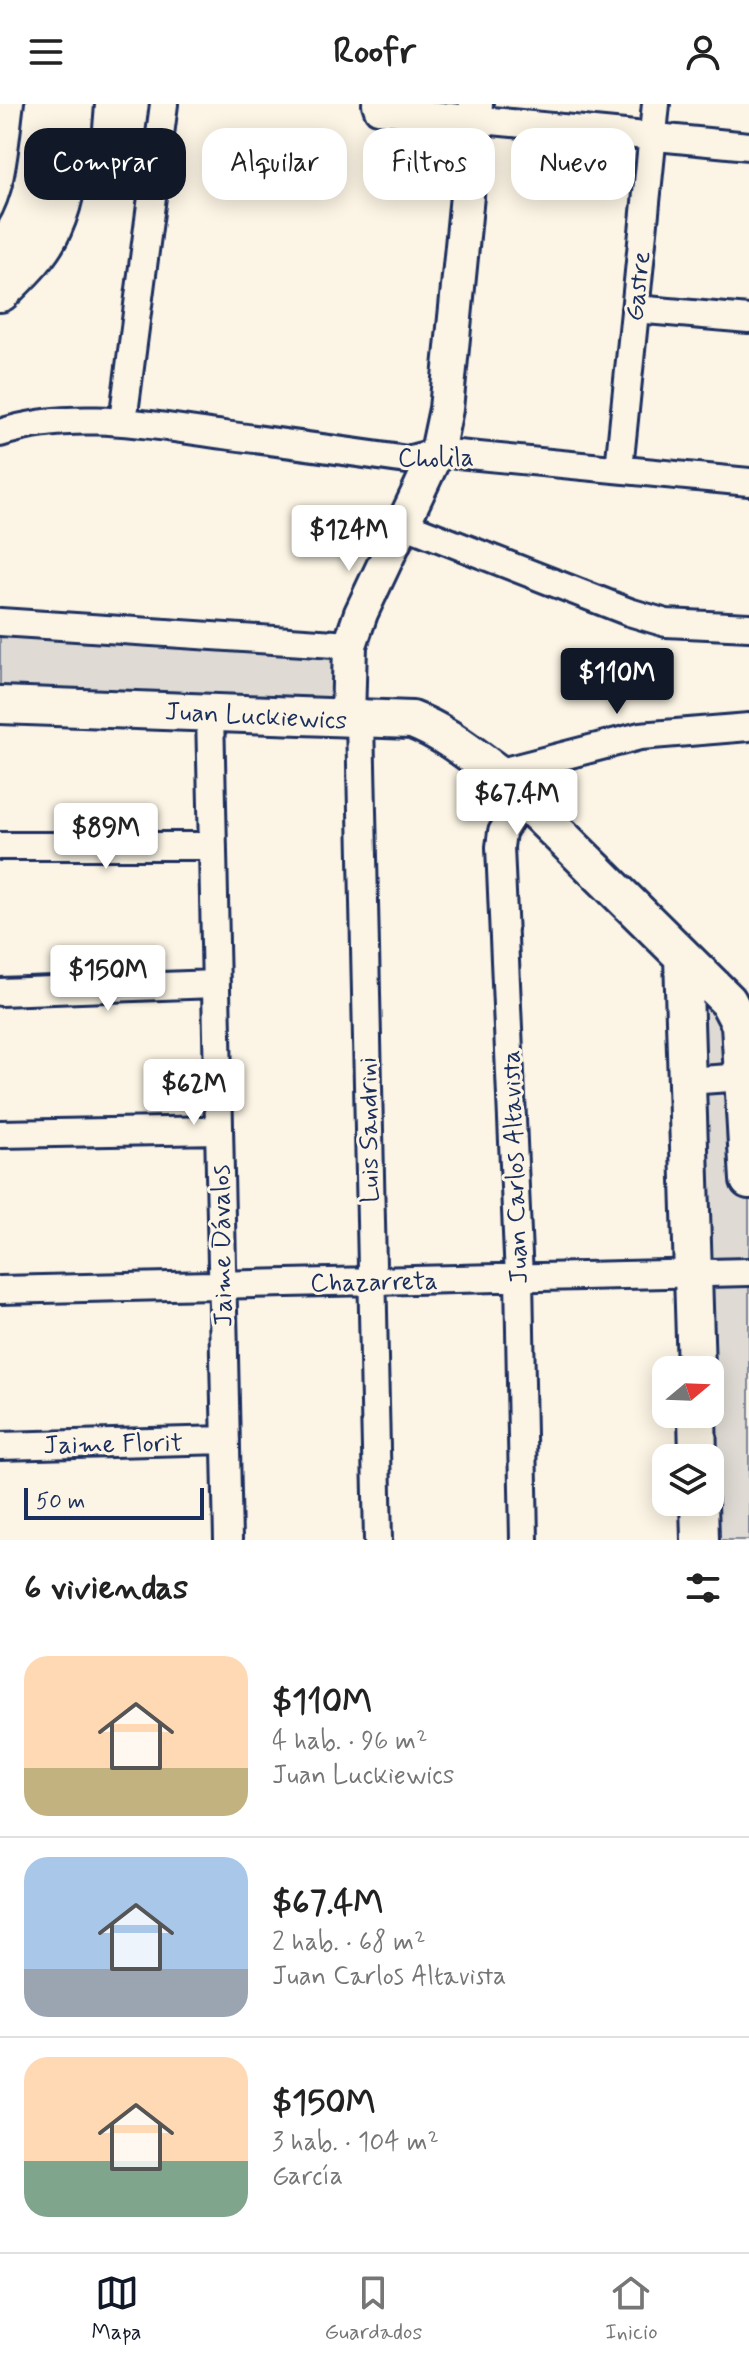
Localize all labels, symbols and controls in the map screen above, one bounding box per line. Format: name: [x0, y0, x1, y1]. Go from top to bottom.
text: Roofr: [333, 29, 416, 76]
icon: menu: [24, 30, 68, 74]
icon: person: [681, 30, 725, 74]
chip: Comprar: [24, 128, 186, 200]
chip: Alquilar: [202, 128, 347, 200]
chip: Filtros: [363, 128, 495, 200]
chip: Nuevo: [511, 128, 635, 200]
street label: Gastre: [618, 249, 660, 323]
street label: Cholila: [398, 442, 474, 476]
pin: $124M: [293, 505, 405, 573]
text: $124M: [310, 514, 388, 548]
pin: $110M: [561, 648, 673, 716]
text: $110M: [579, 657, 655, 691]
street label: Juan Luckiewics: [164, 695, 348, 739]
pin: $67.4M: [452, 769, 582, 837]
text: $67.4M: [474, 778, 560, 812]
pin: $89M: [59, 803, 153, 871]
text: $89M: [72, 812, 140, 846]
pin: $150M: [52, 945, 164, 1013]
text: $150M: [68, 954, 148, 988]
street label: Juan Carlos Altavista: [495, 1049, 537, 1285]
street label: Luis Sandrini: [352, 1057, 388, 1203]
pin: $62M: [147, 1059, 241, 1127]
text: $62M: [161, 1068, 227, 1102]
street label: Jaime Dávalos: [205, 1164, 241, 1327]
street label: Chazarreta: [310, 1265, 438, 1301]
north arrow: [652, 1356, 724, 1428]
map controls: [652, 1356, 724, 1516]
street label: Jaime Florit: [43, 1427, 183, 1463]
button: layers: [652, 1444, 724, 1516]
scale bar: [24, 1484, 204, 1520]
text: 50 m: [36, 1488, 85, 1516]
text: 6 viviendas: [24, 1566, 188, 1611]
icon: filters: [681, 1566, 725, 1610]
text: $110M: [272, 1680, 372, 1725]
icon: home: [88, 1688, 184, 1784]
text: 4 hab. · 96 m²: [272, 1725, 428, 1759]
text: Juan Luckiewics: [272, 1759, 454, 1793]
text: $67.4M: [272, 1881, 383, 1926]
icon: home: [88, 1889, 184, 1985]
text: 2 hab. · 68 m²: [272, 1926, 426, 1960]
text: Juan Carlos Altavista: [272, 1960, 506, 1994]
text: $150M: [272, 2081, 376, 2126]
icon: home: [88, 2089, 184, 2185]
text: 3 hab. · 104 m²: [272, 2126, 439, 2160]
text: García: [272, 2160, 343, 2194]
tab: Mapa: [91, 2271, 142, 2347]
tab: Guardados: [324, 2271, 422, 2347]
tab: Inicio: [605, 2271, 658, 2347]

